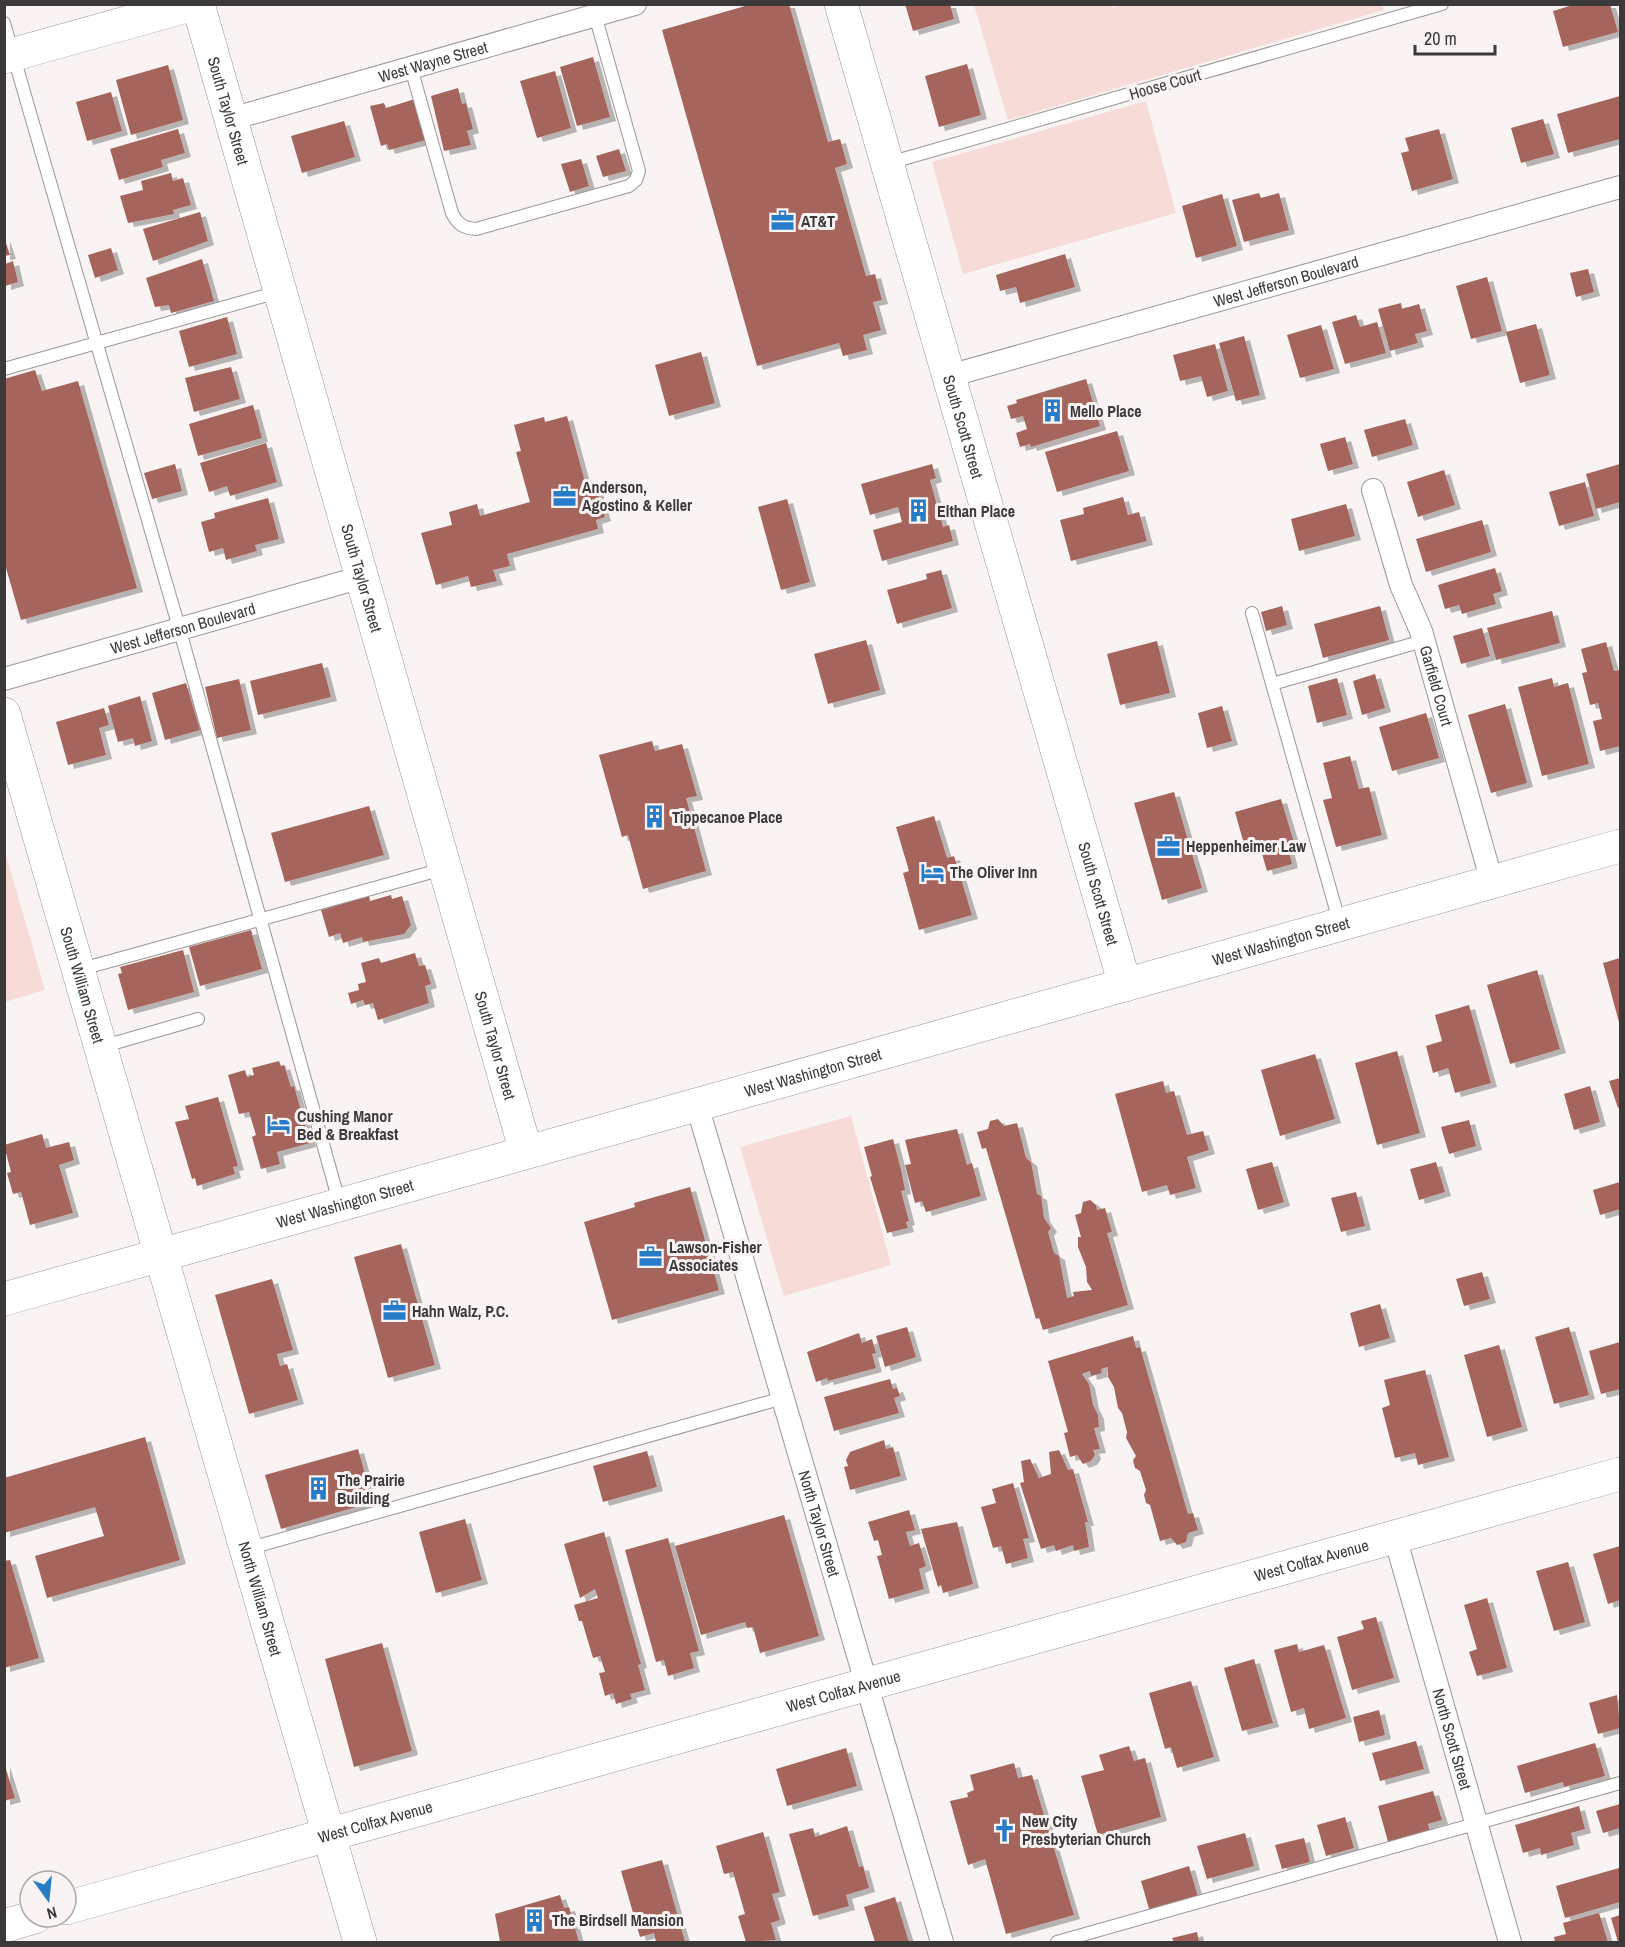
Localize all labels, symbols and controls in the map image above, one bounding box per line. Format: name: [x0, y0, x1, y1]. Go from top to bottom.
scale bar: [1415, 18, 1494, 56]
text: 20 m: [1424, 26, 1457, 51]
street label: West Wayne Street: [376, 35, 490, 87]
street label: South Taylor Street: [203, 54, 255, 168]
street label: Hoose Court: [1127, 63, 1204, 105]
office icon: AT&T: [770, 208, 796, 234]
place label: AT&T: [801, 210, 835, 232]
street label: West Jefferson Boulevard: [1211, 250, 1361, 312]
street label: South Scott Street: [938, 372, 989, 481]
building icon: Mello Place: [1039, 398, 1065, 424]
place label: Mello Place: [1070, 400, 1141, 422]
place label: Anderson, Agostino & Keller: [582, 476, 693, 516]
office icon: Anderson, Agostino & Keller: [551, 483, 577, 509]
building icon: Elthan Place: [906, 498, 932, 524]
place label: Elthan Place: [937, 500, 1015, 522]
street label: South Taylor Street: [336, 521, 388, 635]
street label: West Jefferson Boulevard: [108, 597, 258, 659]
street label: Garfield Court: [1415, 643, 1458, 729]
building icon: Tippecanoe Place: [641, 804, 667, 830]
place label: Tippecanoe Place: [672, 806, 783, 828]
office icon: Heppenheimer Law: [1155, 833, 1181, 859]
place label: Heppenheimer Law: [1186, 835, 1307, 857]
street label: South Scott Street: [1073, 839, 1124, 948]
hotel icon: The Oliver Inn: [919, 859, 945, 885]
place label: The Oliver Inn: [950, 861, 1038, 883]
street label: West Washington Street: [1210, 911, 1352, 971]
street label: South William Street: [55, 924, 110, 1046]
street label: South Taylor Street: [470, 989, 522, 1102]
street label: West Washington Street: [742, 1042, 884, 1102]
place label: Cushing Manor Bed & Breakfast: [297, 1105, 399, 1145]
hotel icon: Cushing Manor Bed & Breakfast: [266, 1112, 292, 1138]
street label: West Washington Street: [274, 1174, 416, 1233]
place label: Lawson-Fisher Associates: [669, 1236, 762, 1276]
office icon: Lawson-Fisher Associates: [638, 1243, 664, 1269]
office icon: Hahn Walz, P.C.: [381, 1298, 407, 1324]
place label: Hahn Walz, P.C.: [412, 1300, 509, 1322]
street label: North Taylor Street: [794, 1468, 846, 1579]
place label: The Prairie Building: [337, 1469, 405, 1509]
building icon: The Prairie Building: [306, 1476, 332, 1502]
street label: West Colfax Avenue: [1252, 1534, 1371, 1587]
street label: North William Street: [233, 1539, 288, 1659]
street label: West Colfax Avenue: [784, 1664, 903, 1717]
street label: North Scott Street: [1428, 1686, 1477, 1793]
street label: West Colfax Avenue: [315, 1795, 435, 1848]
place label: New City Presbyterian Church: [1022, 1810, 1151, 1850]
church icon: New City Presbyterian Church: [991, 1817, 1017, 1843]
north arrow: [18, 1869, 78, 1929]
text: N: [44, 1902, 59, 1925]
building icon: The Birdsell Mansion: [521, 1907, 547, 1933]
place label: The Birdsell Mansion: [552, 1909, 684, 1931]

